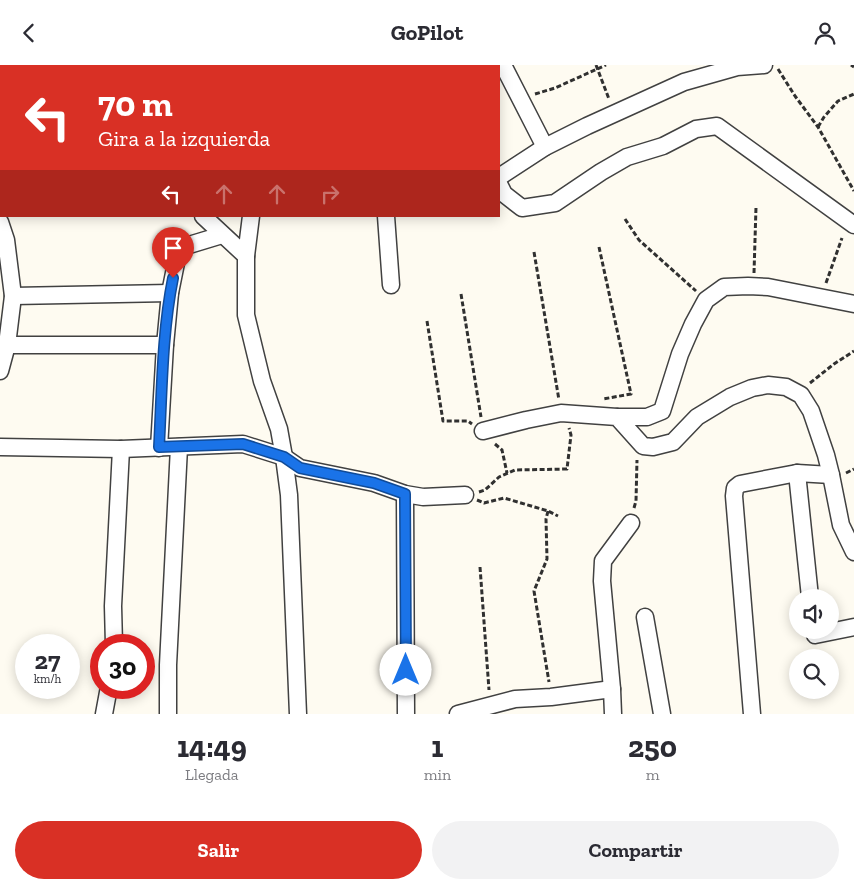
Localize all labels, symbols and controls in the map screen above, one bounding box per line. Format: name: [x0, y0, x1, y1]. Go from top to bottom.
icon: back: [15, 19, 43, 47]
text: GoPilot: [391, 19, 463, 46]
icon: person: [811, 19, 839, 47]
text: 70 m: [98, 83, 173, 125]
icon: left: [15, 85, 80, 150]
text: Gira a la izquierda: [98, 125, 270, 152]
icon: left: [157, 180, 185, 208]
icon: ahead: [210, 180, 238, 208]
icon: ahead: [263, 180, 291, 208]
icon: right: [316, 180, 344, 208]
pin: [152, 227, 194, 278]
icon: arrive: [159, 234, 187, 262]
map controls: [789, 589, 839, 699]
button: sound: [789, 589, 839, 639]
speed limit sign: 30: [90, 634, 155, 699]
position arrow: [379, 643, 431, 695]
text: 27: [35, 645, 60, 675]
button: search: [789, 649, 839, 699]
text: km/h: [34, 672, 61, 686]
text: 14:49: [177, 729, 247, 765]
text: 1: [431, 729, 443, 765]
text: 250: [628, 729, 677, 765]
text: Llegada: [185, 765, 239, 784]
text: min: [424, 765, 451, 784]
text: m: [646, 765, 659, 784]
button: Salir: [15, 821, 422, 879]
button: Compartir: [432, 821, 839, 879]

